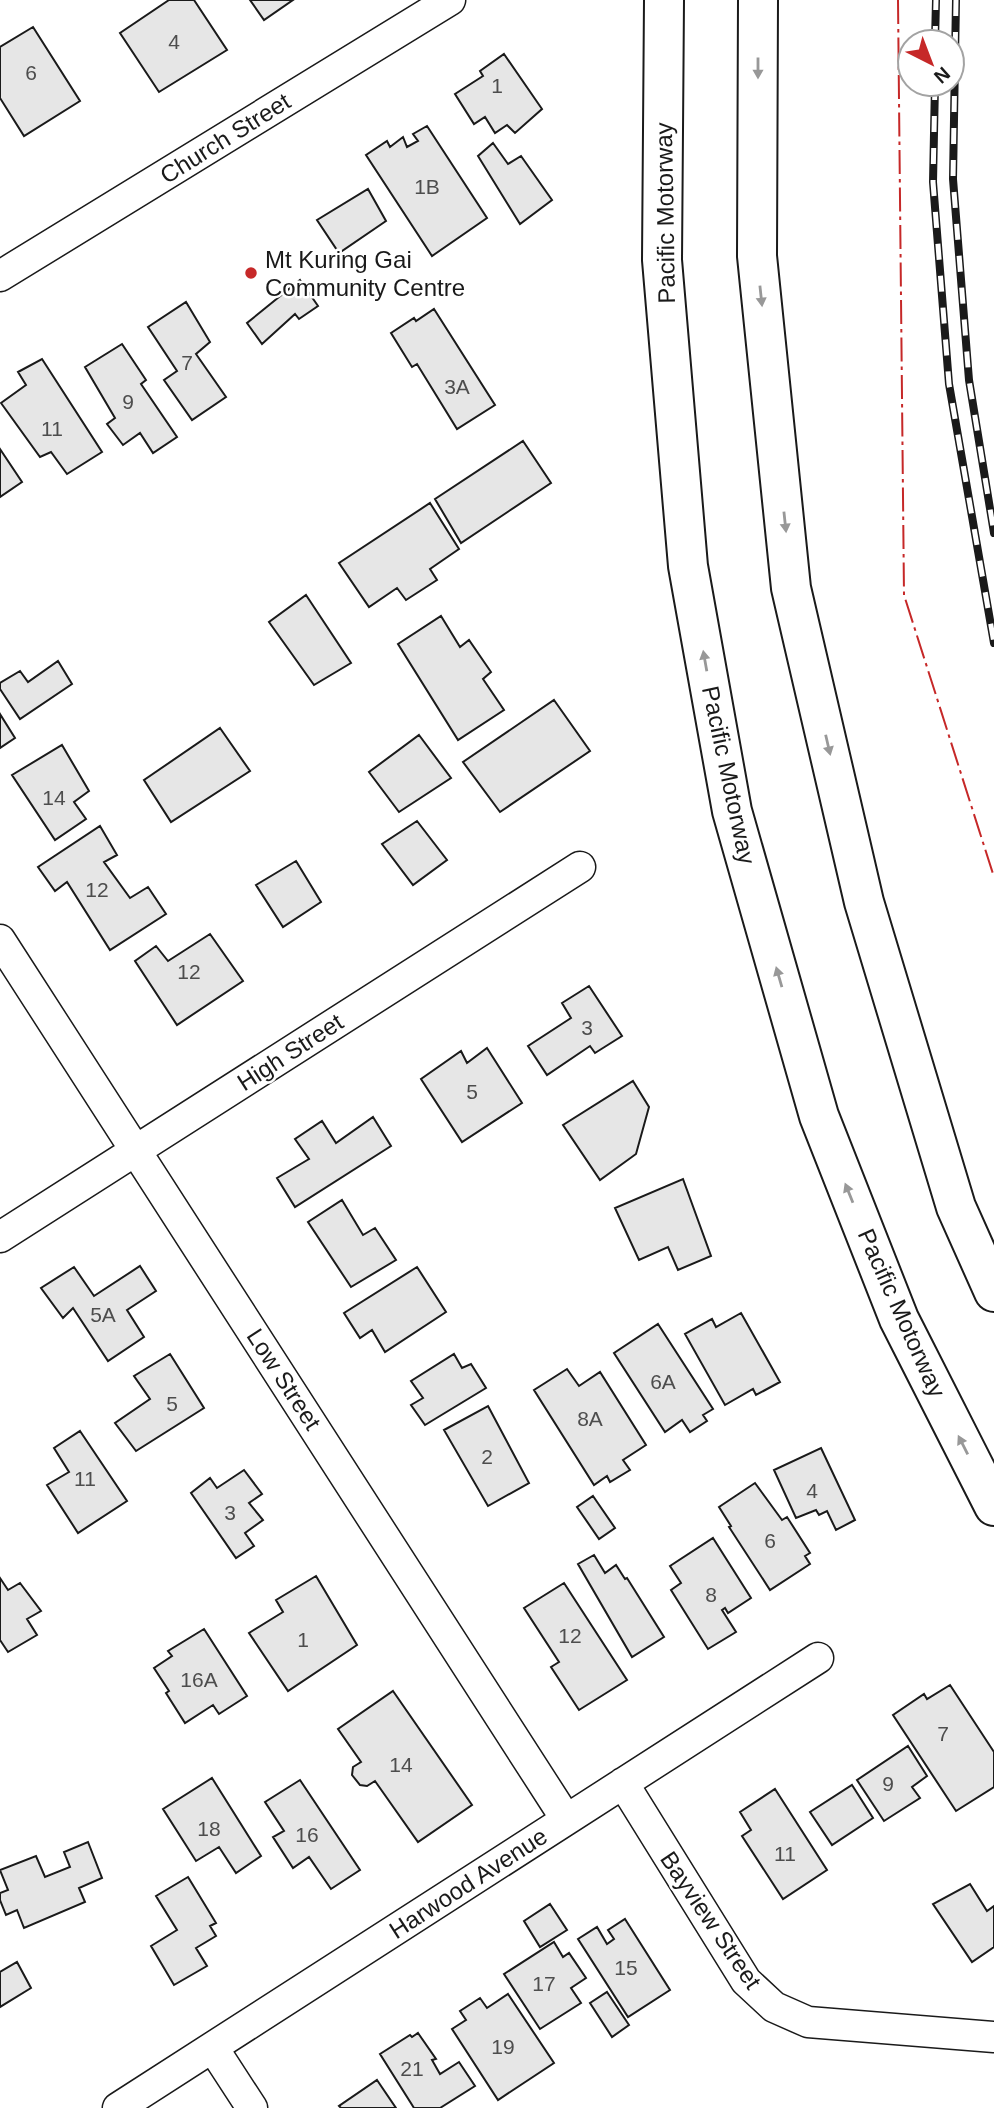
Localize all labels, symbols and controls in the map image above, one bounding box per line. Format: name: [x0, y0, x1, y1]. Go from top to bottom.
north arrow: [896, 28, 966, 98]
house number: 4: [168, 30, 180, 53]
one-way arrow: [752, 57, 764, 79]
house number: 6: [25, 61, 37, 84]
text: N: [930, 63, 954, 88]
house number: 1: [491, 74, 503, 97]
street label: Church Street: [155, 87, 295, 189]
street label: Pacific Motorway: [650, 122, 680, 304]
house number: 1B: [414, 175, 440, 198]
place label: Mt Kuring Gai Community Centre: [265, 246, 465, 301]
marker: Mt Kuring Gai Community Centre: [243, 265, 259, 281]
one-way arrow: [756, 285, 767, 307]
house number: 7: [181, 351, 193, 374]
house number: 3A: [444, 375, 470, 398]
house number: 9: [122, 390, 134, 413]
house number: 11: [41, 417, 63, 440]
one-way arrow: [779, 511, 790, 533]
one-way arrow: [700, 650, 711, 672]
street label: Pacific Motorway: [697, 683, 761, 867]
one-way arrow: [823, 734, 834, 756]
house number: 14: [42, 786, 66, 809]
house number: 12: [85, 878, 109, 901]
house number: 12: [177, 960, 201, 983]
one-way arrow: [774, 966, 784, 987]
street label: High Street: [232, 1008, 348, 1096]
house number: 3: [581, 1016, 593, 1039]
house number: 5: [466, 1080, 478, 1103]
one-way arrow: [844, 1183, 855, 1204]
street label: Pacific Motorway: [853, 1225, 951, 1401]
house number: 5A: [90, 1303, 116, 1326]
street label: Low Street: [241, 1324, 327, 1435]
house number: 6A: [650, 1370, 676, 1393]
house number: 5: [166, 1392, 178, 1415]
house number: 8A: [577, 1407, 603, 1430]
one-way arrow: [958, 1435, 969, 1455]
house number: 2: [481, 1445, 493, 1468]
house number: 11: [74, 1467, 96, 1490]
house number: 4: [806, 1479, 818, 1502]
house number: 3: [224, 1501, 236, 1524]
house number: 6: [764, 1529, 776, 1552]
house number: 8: [705, 1583, 717, 1606]
house number: 12: [558, 1624, 582, 1647]
house number: 1: [297, 1628, 309, 1651]
house number: 16A: [180, 1668, 218, 1691]
house number: 7: [937, 1722, 949, 1745]
house number: 14: [389, 1753, 413, 1776]
house number: 9: [882, 1772, 894, 1795]
house number: 18: [197, 1817, 221, 1840]
street label: Harwood Avenue: [384, 1822, 552, 1944]
house number: 16: [295, 1823, 319, 1846]
house number: 11: [774, 1842, 796, 1865]
street label: Bayview Street: [655, 1846, 767, 1994]
house number: 15: [614, 1956, 638, 1979]
house number: 17: [532, 1972, 556, 1995]
house number: 19: [491, 2035, 515, 2058]
house number: 21: [400, 2057, 424, 2080]

